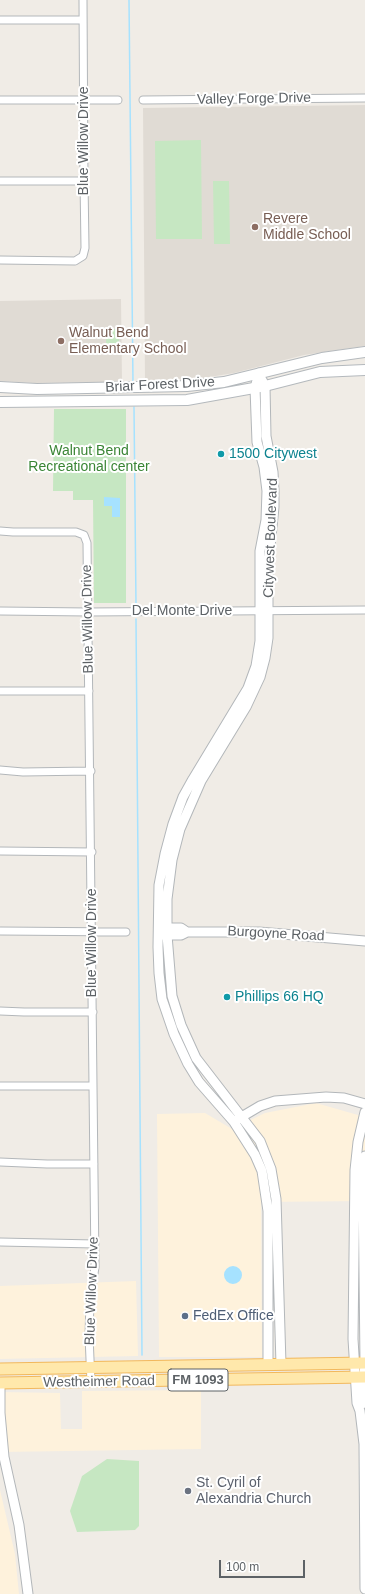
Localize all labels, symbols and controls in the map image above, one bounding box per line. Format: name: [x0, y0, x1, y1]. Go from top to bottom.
street label: Blue Willow Drive: [76, 87, 92, 195]
street label: Valley Forge Drive: [197, 90, 311, 108]
place label: Revere Middle School: [263, 211, 351, 244]
marker: Revere Middle School: [250, 222, 260, 232]
place label: Walnut Bend Elementary School: [69, 325, 187, 358]
marker: Walnut Bend Elementary School: [56, 336, 66, 346]
street label: Briar Forest Drive: [105, 374, 215, 396]
park label: Walnut Bend Recreational center: [28, 443, 150, 476]
place label: 1500 Citywest: [229, 446, 317, 462]
marker: 1500 Citywest: [216, 449, 226, 459]
street label: Citywest Boulevard: [261, 478, 281, 598]
street label: Blue Willow Drive: [79, 564, 97, 674]
street label: Del Monte Drive: [132, 603, 232, 619]
street label: Blue Willow Drive: [84, 889, 100, 997]
street label: Burgoyne Road: [227, 923, 325, 945]
place label: Phillips 66 HQ: [235, 989, 324, 1005]
marker: Phillips 66 HQ: [222, 992, 232, 1002]
street label: Blue Willow Drive: [82, 1236, 102, 1346]
place label: FedEx Office: [193, 1308, 274, 1324]
marker: FedEx Office: [180, 1311, 190, 1321]
road number: FM 1093: [168, 1369, 228, 1391]
street label: Westheimer Road: [43, 1373, 155, 1391]
place label: St. Cyril of Alexandria Church: [196, 1475, 311, 1508]
marker: St. Cyril of Alexandria Church: [183, 1486, 193, 1496]
scale bar: [221, 1552, 307, 1578]
text: 100 m: [226, 1560, 259, 1574]

